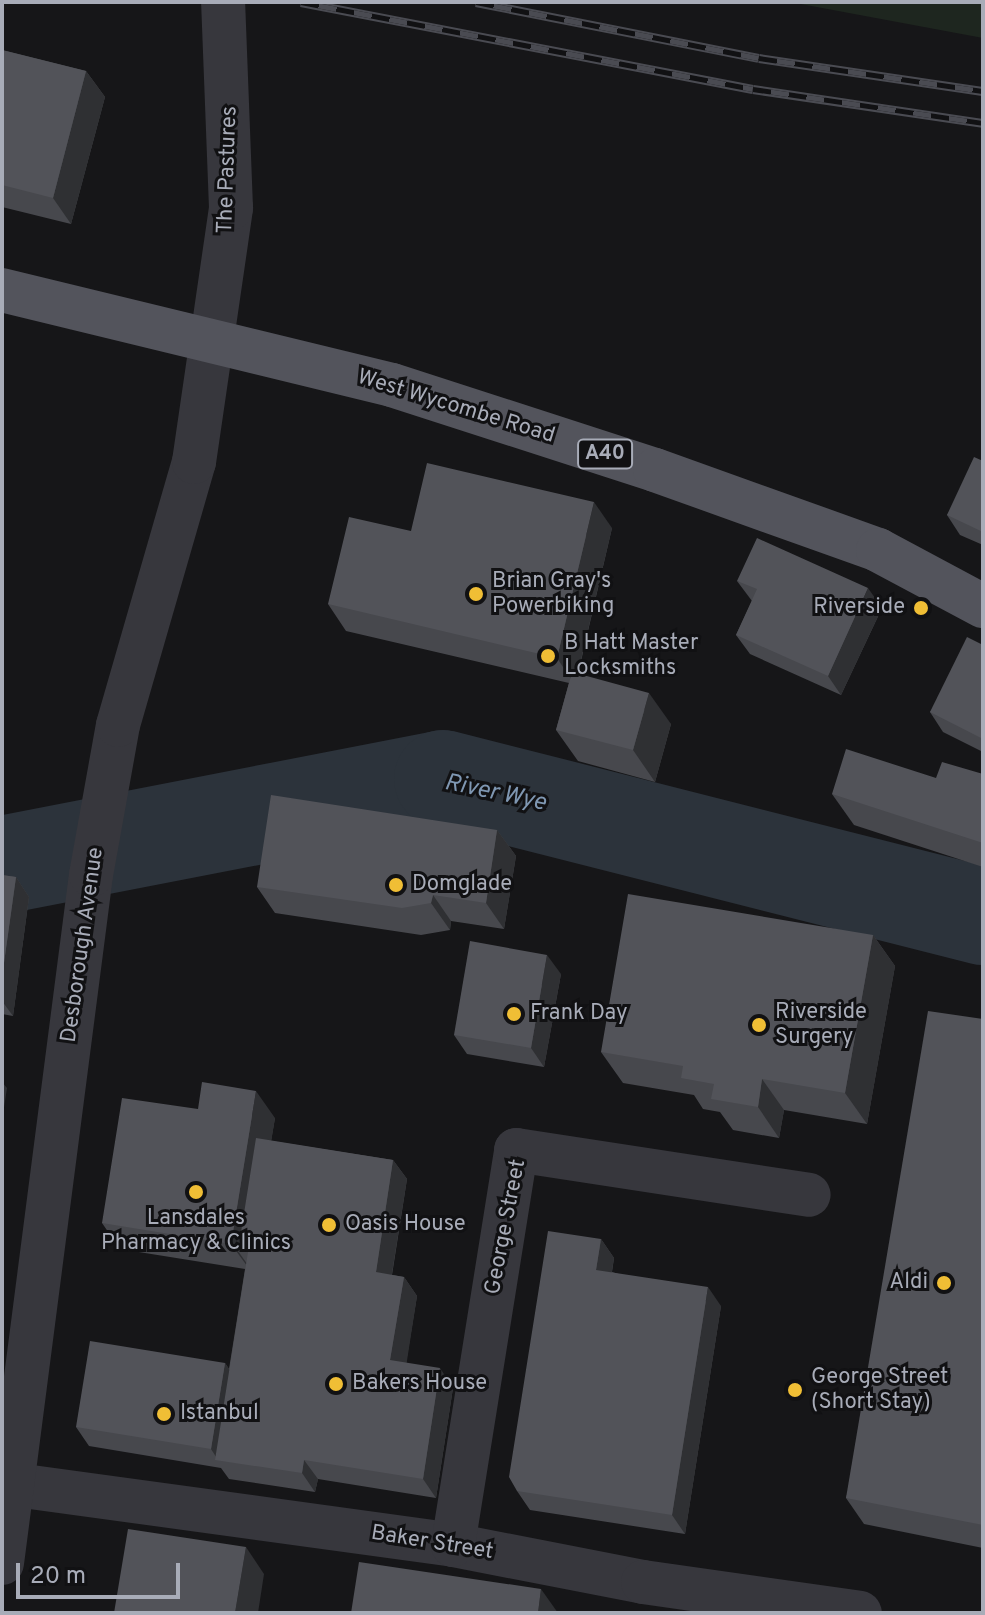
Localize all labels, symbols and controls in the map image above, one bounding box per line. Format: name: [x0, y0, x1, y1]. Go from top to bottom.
street label: The Pastures: [213, 106, 243, 234]
street label: West Wycombe Road: [354, 364, 558, 450]
road number: A40: [577, 438, 633, 470]
place label: Brian Gray's Powerbiking: [492, 568, 614, 620]
marker: Brian Gray's Powerbiking: [467, 585, 485, 603]
place label: Riverside: [813, 595, 905, 621]
marker: Riverside: [912, 599, 930, 617]
place label: B Hatt Master Locksmiths: [564, 630, 698, 682]
marker: B Hatt Master Locksmiths: [539, 647, 557, 665]
water label: River Wye: [441, 769, 549, 819]
street label: Desborough Avenue: [56, 845, 110, 1045]
place label: Domglade: [412, 872, 512, 898]
marker: Domglade: [387, 876, 405, 894]
place label: Riverside Surgery: [775, 999, 867, 1050]
place label: Frank Day: [530, 1001, 628, 1027]
marker: Frank Day: [505, 1005, 523, 1023]
marker: Riverside Surgery: [750, 1016, 768, 1034]
street label: George Street: [480, 1157, 532, 1297]
marker: Lansdales Pharmacy & Clinics: [187, 1183, 205, 1201]
place label: Lansdales Pharmacy & Clinics: [101, 1205, 291, 1256]
place label: Oasis House: [345, 1212, 466, 1238]
marker: Oasis House: [320, 1216, 338, 1234]
place label: Aldi: [889, 1270, 928, 1296]
marker: Aldi: [935, 1274, 953, 1292]
place label: George Street (Short Stay): [811, 1364, 948, 1416]
place label: Bakers House: [352, 1371, 487, 1397]
marker: Bakers House: [327, 1375, 345, 1393]
marker: George Street (Short Stay): [786, 1381, 804, 1399]
place label: Istanbul: [180, 1401, 259, 1427]
marker: Istanbul: [155, 1405, 173, 1423]
street label: Baker Street: [369, 1520, 495, 1566]
scale bar: [20, 1547, 184, 1597]
text: 20 m: [30, 1562, 86, 1592]

